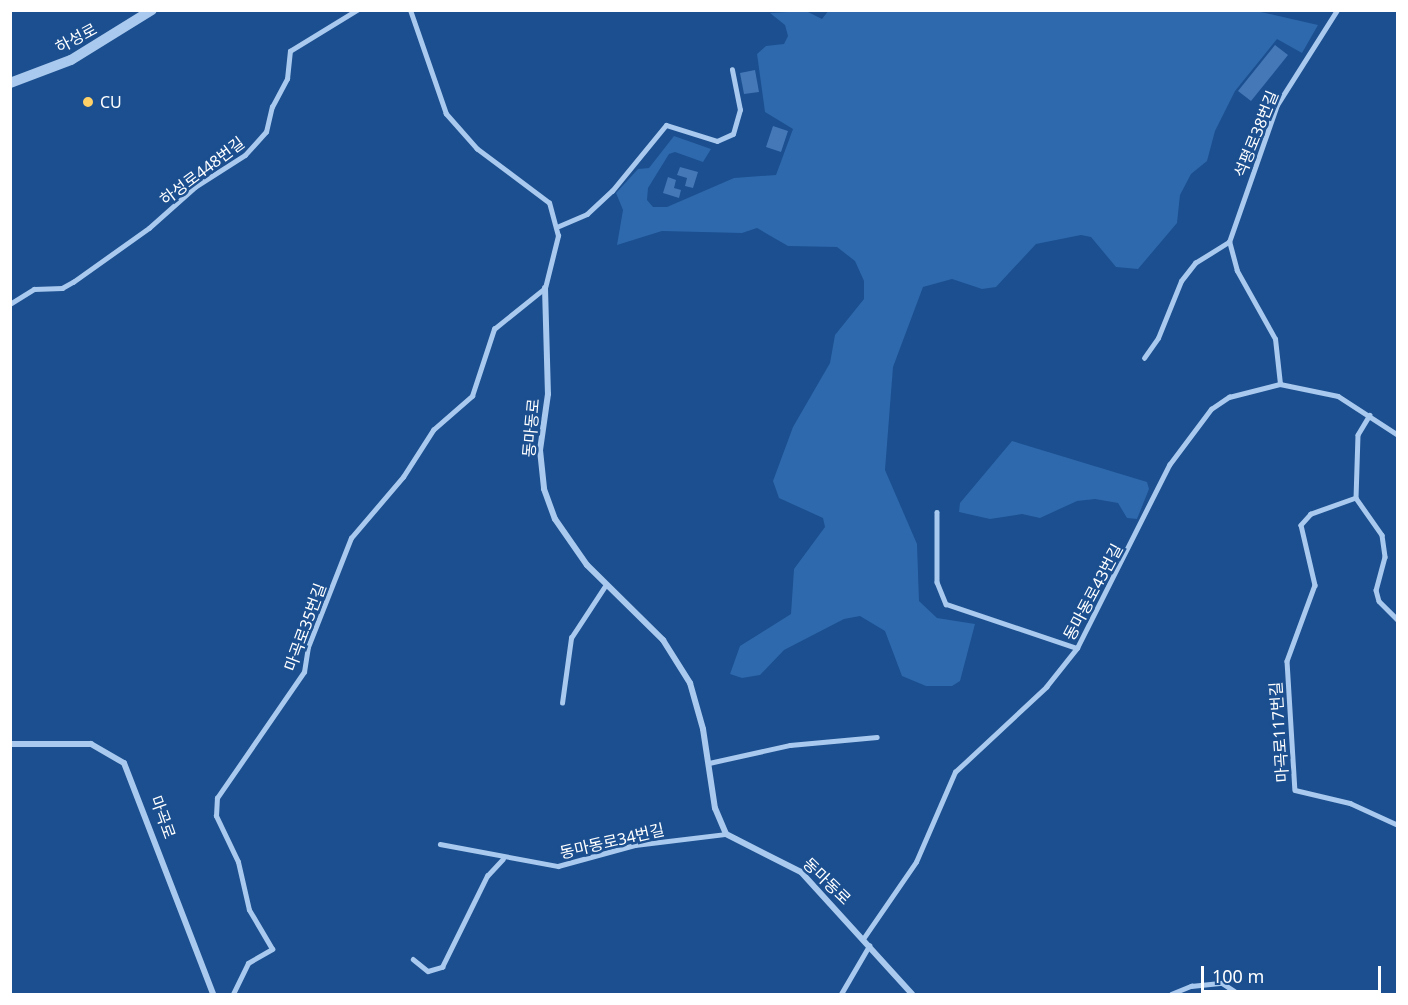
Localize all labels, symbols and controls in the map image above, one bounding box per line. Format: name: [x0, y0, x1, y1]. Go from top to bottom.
street label: 하성로: [52, 19, 100, 57]
street label: 석평로38번길: [1230, 88, 1282, 180]
place label: CU: [100, 92, 122, 112]
marker: CU: [81, 95, 95, 109]
street label: 하성로448번길: [156, 133, 248, 209]
street label: 동마동로: [519, 398, 543, 458]
street label: 동마동로43번길: [1059, 540, 1127, 644]
street label: 마곡로35번길: [280, 581, 330, 673]
street label: 마곡로117번길: [1266, 681, 1292, 783]
street label: 마곡로: [146, 793, 180, 841]
street label: 동마동로34번길: [558, 820, 666, 862]
street label: 동마동로: [799, 854, 855, 908]
scale bar: [1204, 954, 1384, 992]
text: 100 m: [1212, 964, 1264, 988]

